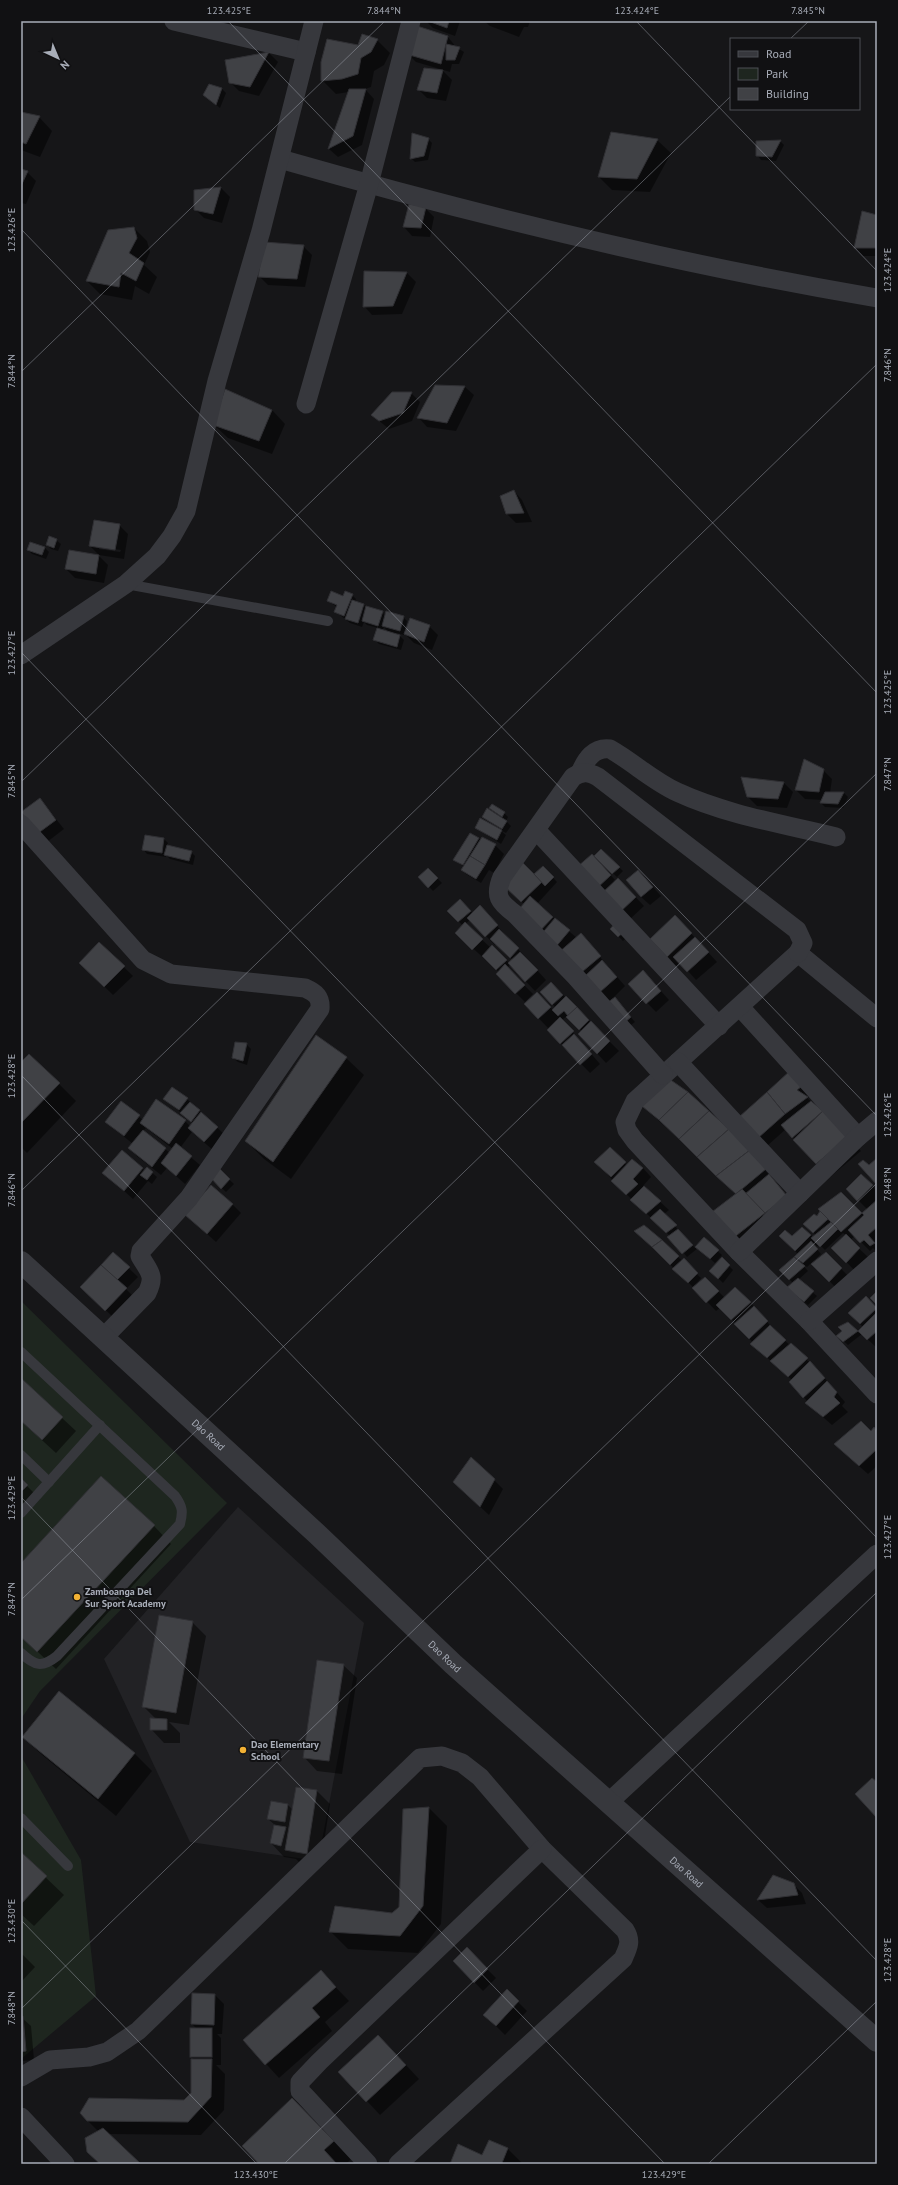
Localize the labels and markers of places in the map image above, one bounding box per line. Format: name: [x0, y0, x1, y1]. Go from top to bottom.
place label: Zamboanga Del Sur Sport Academy: [85, 1585, 166, 1610]
marker: Zamboanga Del Sur Sport Academy: [72, 1592, 82, 1602]
place label: Dao Elementary School: [251, 1738, 319, 1763]
marker: Dao Elementary School: [238, 1745, 248, 1755]

